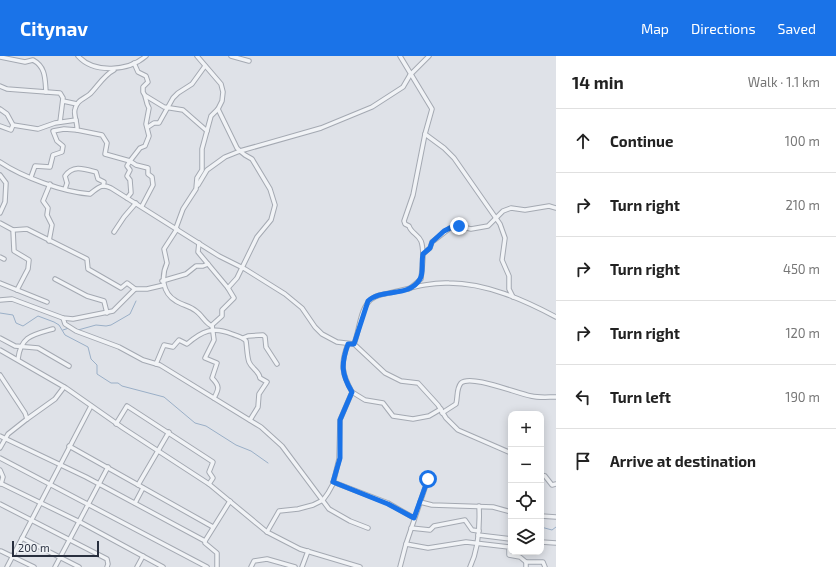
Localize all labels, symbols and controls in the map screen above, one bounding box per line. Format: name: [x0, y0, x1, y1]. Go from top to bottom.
text: Citynav: [20, 17, 88, 40]
text: Map: [641, 20, 669, 37]
text: Directions: [691, 20, 756, 37]
text: Saved: [778, 20, 816, 37]
text: 14 min: [572, 72, 624, 92]
text: Walk · 1.1 km: [748, 74, 820, 90]
icon: ahead: [572, 130, 594, 152]
text: Continue: [610, 132, 673, 150]
text: 100 m: [785, 133, 820, 149]
icon: right: [572, 194, 594, 216]
text: Turn right: [610, 196, 680, 214]
text: 210 m: [785, 197, 820, 213]
route end: [450, 217, 468, 235]
icon: right: [572, 258, 594, 280]
text: Turn right: [610, 260, 680, 278]
text: 450 m: [783, 261, 820, 277]
icon: right: [572, 322, 594, 344]
text: Turn right: [610, 324, 680, 342]
text: 120 m: [785, 325, 820, 341]
icon: left: [572, 386, 594, 408]
text: Turn left: [610, 388, 671, 406]
text: 190 m: [785, 389, 820, 405]
map controls: [508, 411, 544, 555]
button: +: [508, 411, 544, 447]
button: −: [508, 447, 544, 483]
icon: arrive: [572, 450, 594, 472]
text: Arrive at destination: [610, 452, 756, 470]
route start: [419, 470, 437, 488]
button: locate: [508, 483, 544, 519]
button: layers: [508, 519, 544, 555]
scale bar: [12, 539, 99, 558]
text: 200 m: [18, 541, 50, 554]

